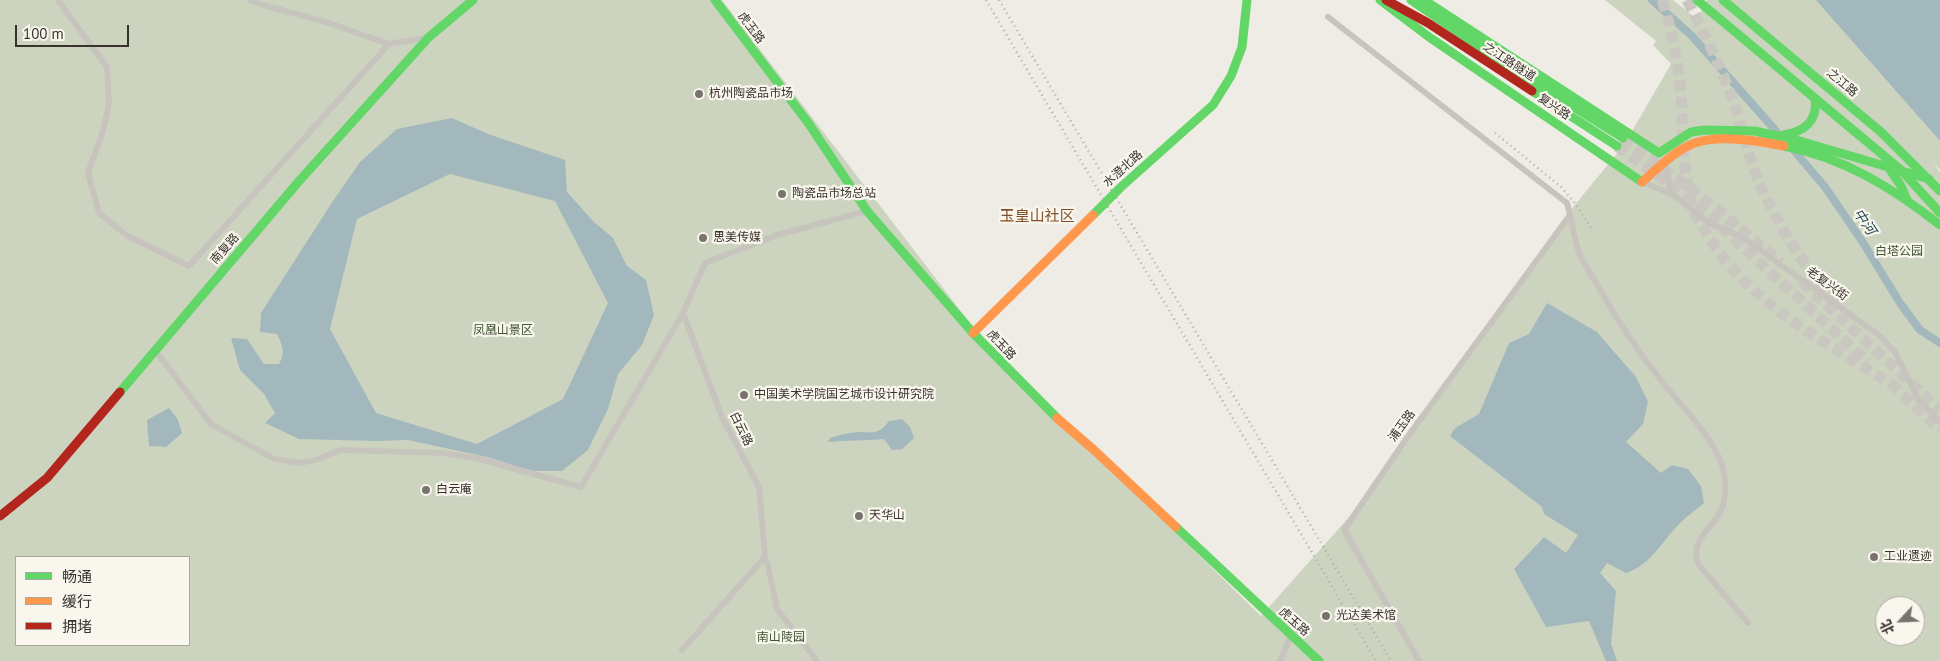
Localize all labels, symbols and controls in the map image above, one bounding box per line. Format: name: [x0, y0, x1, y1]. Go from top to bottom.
street label: 虎玉路: [734, 9, 768, 47]
scale bar: [18, 15, 131, 47]
text: 100 m: [23, 24, 64, 43]
street label: 之江路隧道: [1480, 40, 1538, 84]
street label: 之江路: [1824, 66, 1860, 100]
place label: 杭州陶瓷品市场: [709, 87, 793, 101]
marker: 杭州陶瓷品市场: [693, 88, 705, 100]
street label: 复兴路: [1535, 91, 1573, 123]
street label: 水澄北路: [1100, 148, 1146, 190]
place label: 陶瓷品市场总站: [792, 187, 876, 201]
marker: 陶瓷品市场总站: [776, 188, 788, 200]
water label: 中河: [1849, 206, 1879, 238]
district label: 玉皇山社区: [1000, 208, 1074, 226]
street label: 南复路: [208, 231, 242, 267]
place label: 思美传媒: [713, 231, 761, 245]
marker: 思美传媒: [697, 232, 709, 244]
park label: 白塔公园: [1875, 245, 1923, 259]
street label: 老复兴街: [1803, 264, 1851, 304]
park label: 凤凰山景区: [473, 324, 533, 338]
street label: 虎玉路: [983, 327, 1019, 363]
place label: 中国美术学院国艺城市设计研究院: [754, 388, 934, 402]
marker: 中国美术学院国艺城市设计研究院: [738, 389, 750, 401]
street label: 浦玉路: [1386, 407, 1418, 445]
street label: 白云路: [727, 410, 755, 448]
place label: 白云庵: [436, 483, 472, 497]
marker: 白云庵: [420, 484, 432, 496]
place label: 天华山: [869, 509, 905, 523]
marker: 天华山: [853, 510, 865, 522]
place label: 工业遗迹: [1884, 550, 1932, 564]
marker: 工业遗迹: [1868, 551, 1880, 563]
legend: [15, 556, 190, 646]
text: 畅通: [62, 567, 92, 586]
text: 缓行: [62, 592, 92, 611]
north arrow: [1875, 596, 1925, 646]
street label: 虎玉路: [1276, 605, 1312, 639]
place label: 光达美术馆: [1336, 609, 1396, 623]
marker: 光达美术馆: [1320, 610, 1332, 622]
text: 拥堵: [62, 617, 92, 636]
text: 北: [1876, 617, 1898, 637]
park label: 南山陵园: [757, 631, 805, 645]

